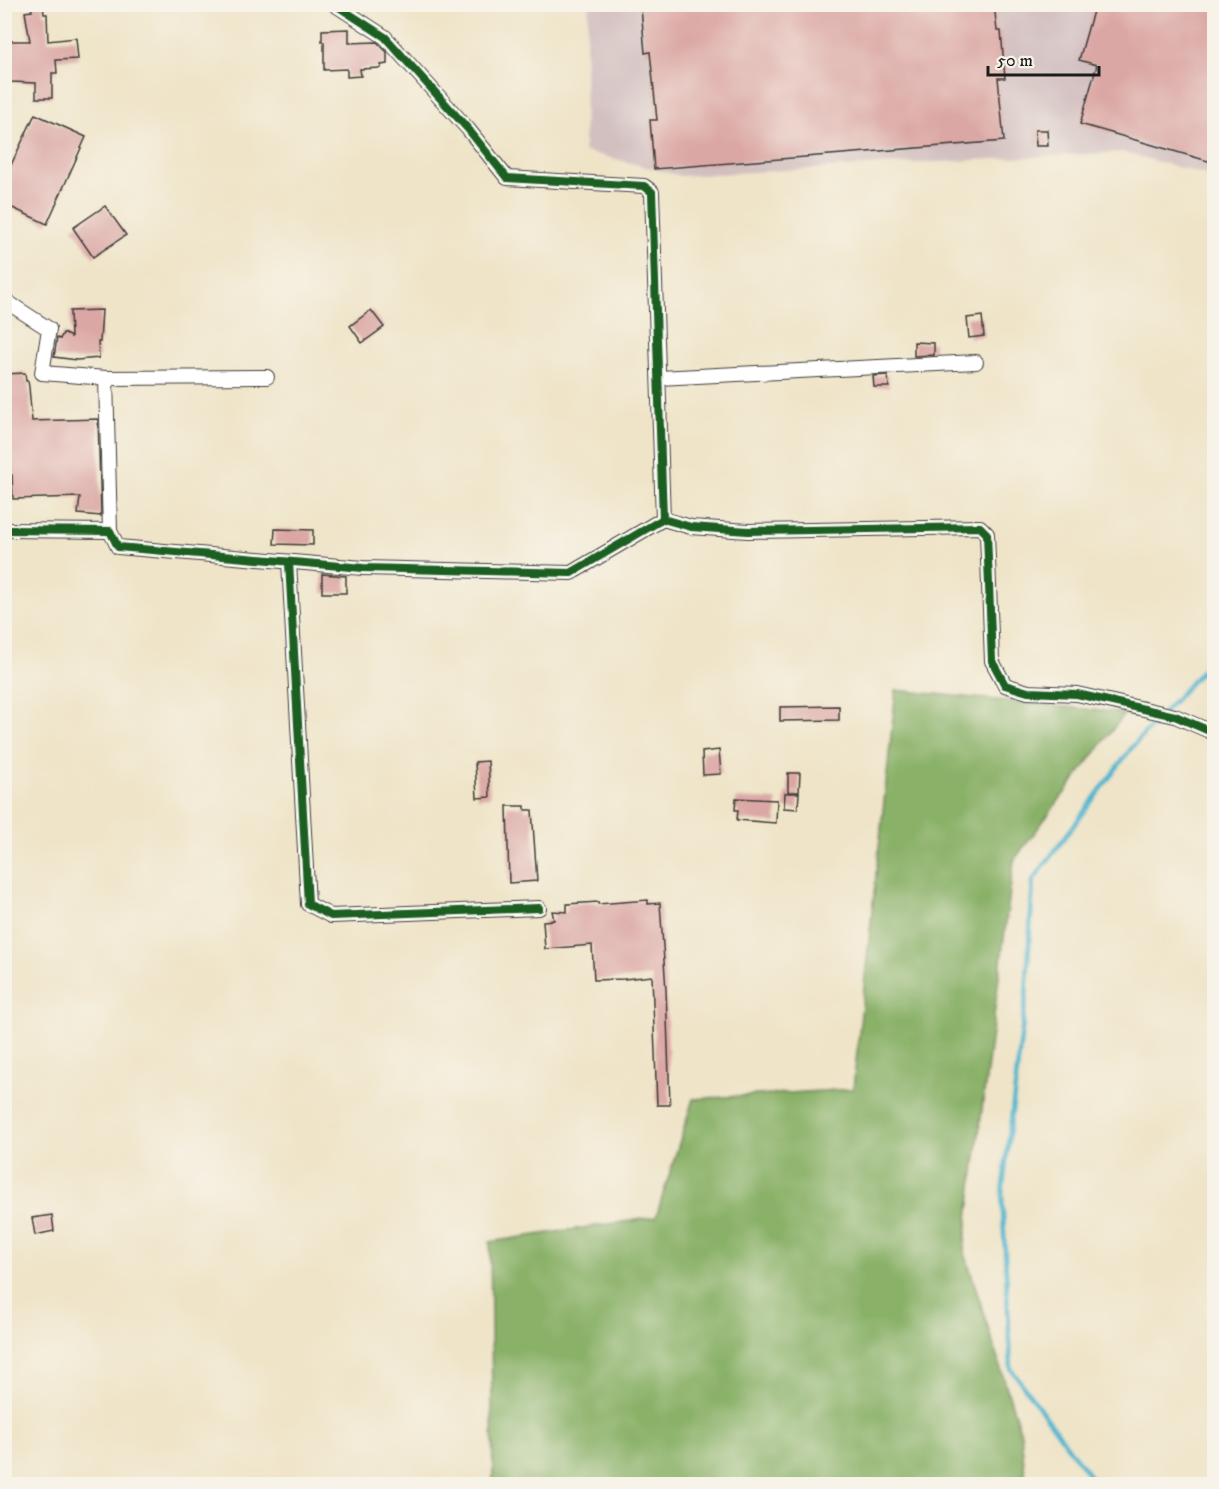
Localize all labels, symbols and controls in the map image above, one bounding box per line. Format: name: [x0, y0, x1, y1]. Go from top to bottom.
scale bar: [988, 39, 1099, 77]
text: 50 m: [997, 50, 1033, 72]

